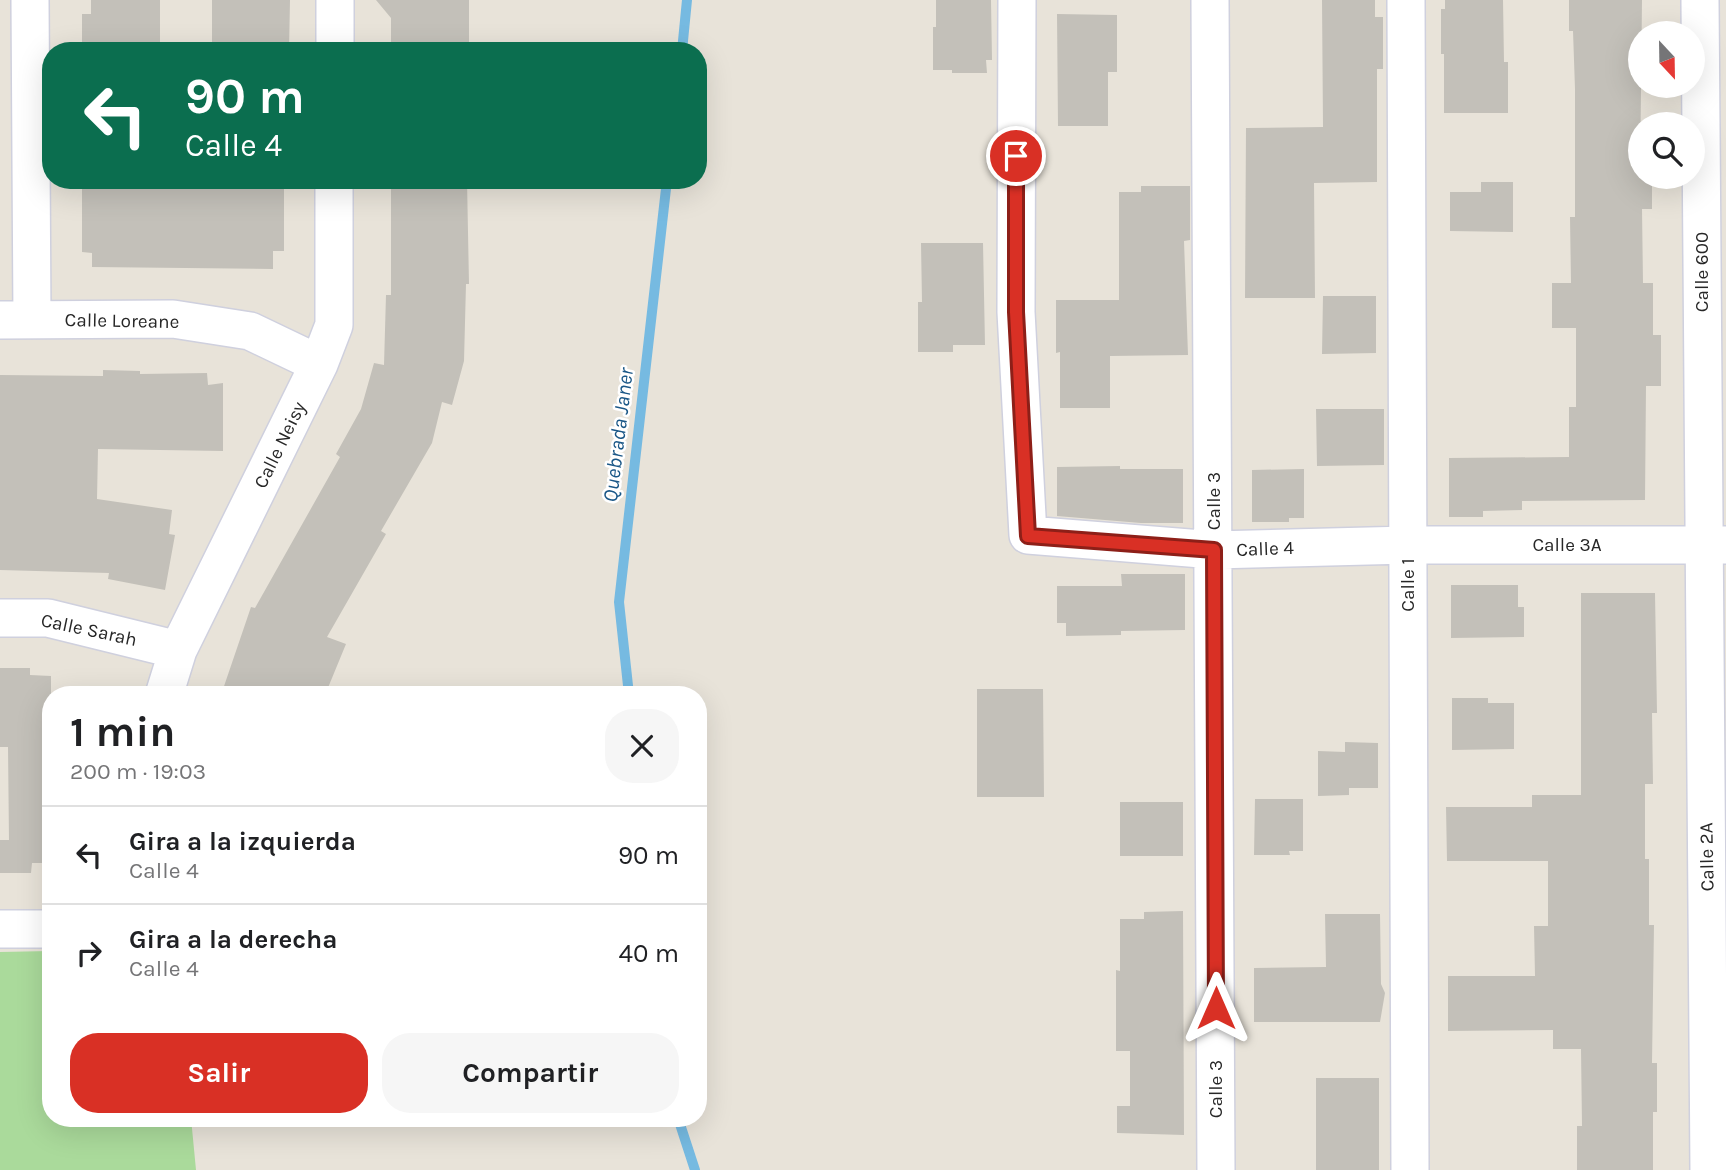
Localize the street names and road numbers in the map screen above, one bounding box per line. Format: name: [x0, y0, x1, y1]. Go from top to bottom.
street label: Calle 600: [1691, 232, 1713, 312]
street label: Calle Loreane: [65, 309, 179, 333]
street label: Calle Neisy: [250, 398, 311, 492]
street label: Calle 3: [1203, 472, 1225, 530]
street label: Calle 3A: [1532, 534, 1602, 556]
street label: Calle 4: [1236, 537, 1295, 561]
street label: Calle 1: [1397, 558, 1419, 612]
street label: Calle Sarah: [39, 609, 139, 651]
street label: Calle 2A: [1695, 822, 1719, 892]
street label: Calle 3: [1205, 1060, 1227, 1118]

